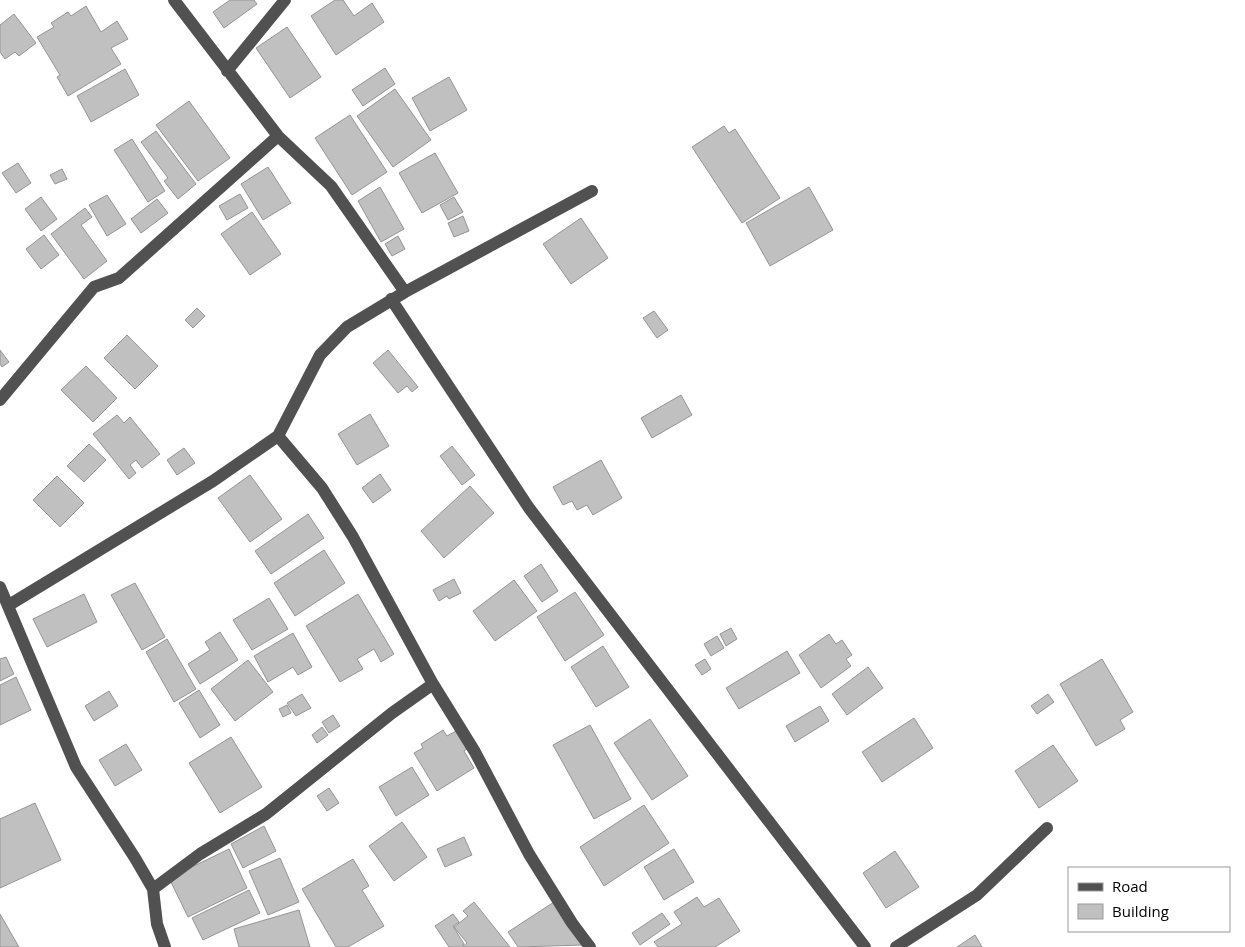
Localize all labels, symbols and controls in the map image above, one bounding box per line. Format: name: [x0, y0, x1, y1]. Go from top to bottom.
legend: [1068, 867, 1230, 932]
text: Road: [1112, 876, 1148, 896]
text: Building: [1112, 901, 1169, 921]

